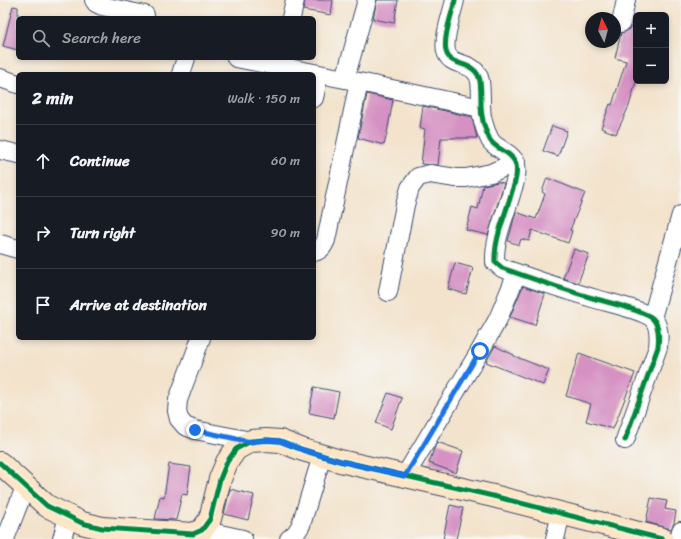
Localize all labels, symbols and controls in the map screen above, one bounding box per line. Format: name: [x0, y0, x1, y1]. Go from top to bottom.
north arrow: [585, 12, 621, 48]
map controls: [633, 12, 669, 84]
button: +: [633, 12, 669, 48]
search box: [16, 16, 316, 60]
text: Search here: [62, 25, 141, 51]
icon: search: [30, 27, 52, 49]
button: −: [633, 48, 669, 84]
text: 2 min: [32, 83, 73, 113]
text: Walk · 150 m: [227, 87, 300, 110]
text: Continue: [70, 148, 130, 174]
text: 60 m: [271, 149, 300, 172]
icon: ahead: [32, 150, 54, 172]
text: Turn right: [70, 220, 135, 246]
text: 90 m: [270, 221, 300, 244]
icon: right: [32, 222, 54, 244]
text: Arrive at destination: [70, 292, 207, 318]
icon: arrive: [32, 294, 54, 316]
route start: [471, 342, 489, 360]
route end: [186, 421, 204, 439]

